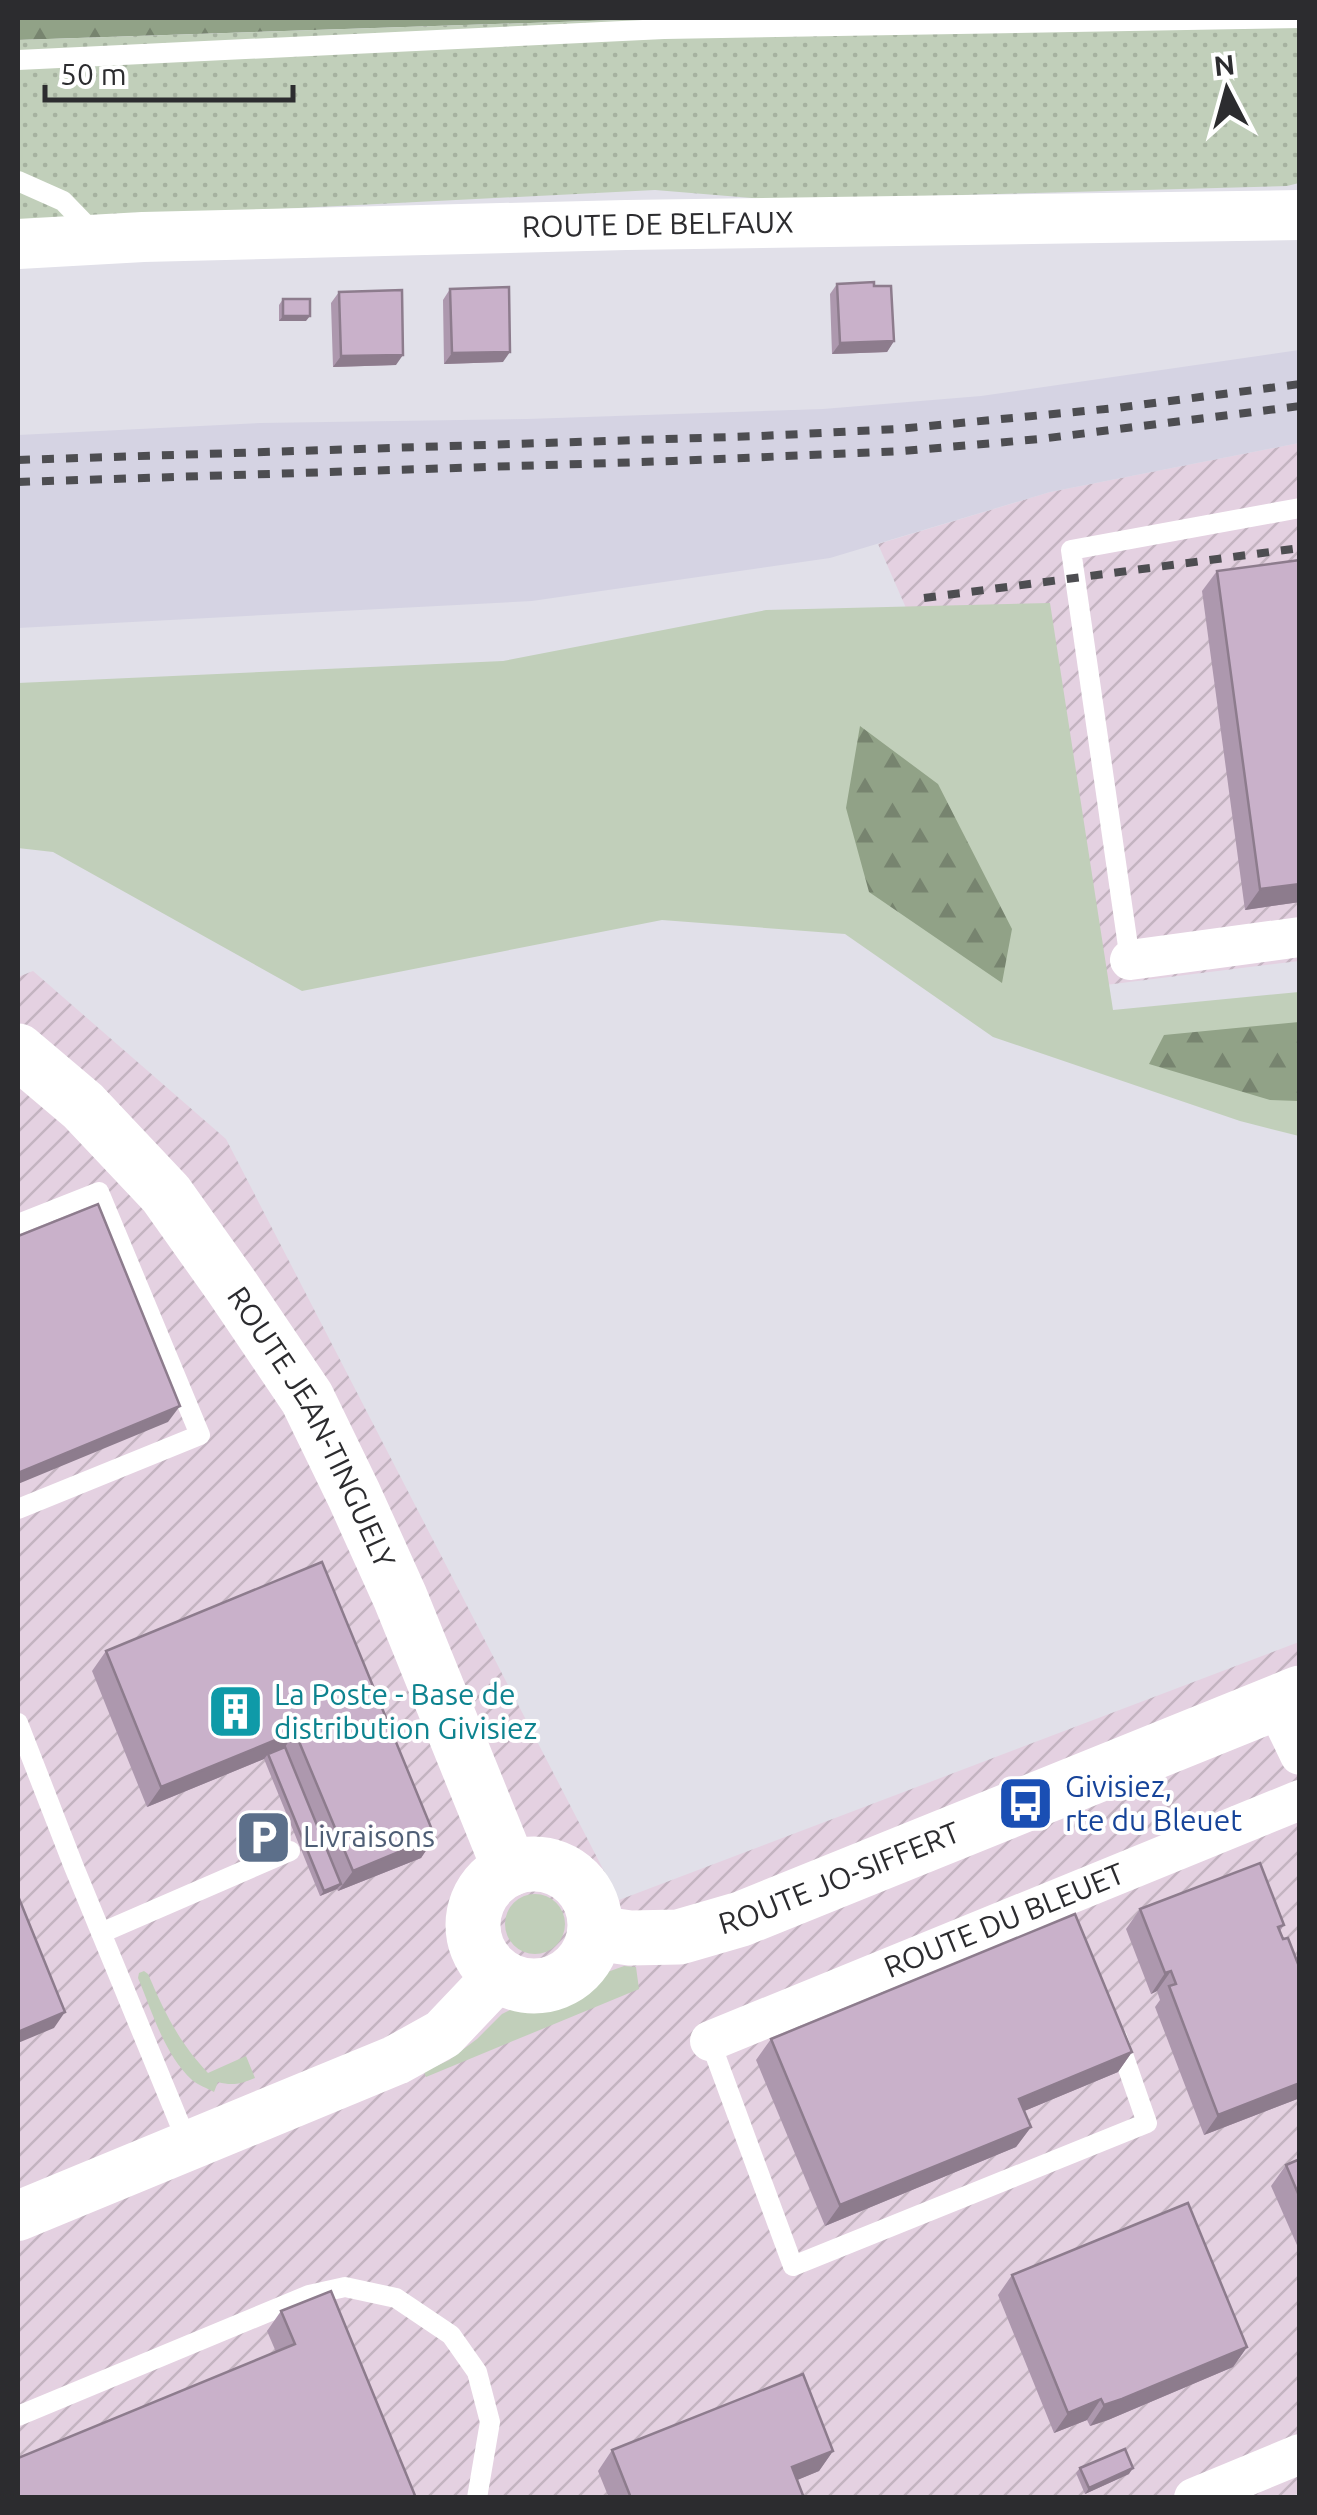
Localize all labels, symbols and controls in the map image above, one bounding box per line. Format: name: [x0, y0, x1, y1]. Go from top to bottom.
scale bar: [45, 40, 292, 102]
north arrow: [1177, 40, 1277, 140]
text: N: [1212, 48, 1236, 81]
text: 50 m: [60, 57, 127, 91]
street label: ROUTE DE BELFAUX: [521, 205, 794, 244]
street label: ROUTE JEAN-TINGUELY: [221, 1280, 403, 1573]
place label: La Poste - Base de distribution Givisiez: [274, 1677, 537, 1745]
building icon: La Poste - Base de distribution Givisiez: [205, 1682, 265, 1742]
place label: Givisiez, rte du Bleuet: [1065, 1769, 1242, 1837]
bus stop icon: Givisiez, rte du Bleuet: [996, 1774, 1056, 1834]
parking icon: Livraisons: [234, 1807, 294, 1867]
street label: ROUTE JO-SIFFERT: [715, 1814, 965, 1941]
place label: Livraisons: [303, 1819, 435, 1853]
street label: ROUTE DU BLEUET: [879, 1856, 1129, 1984]

